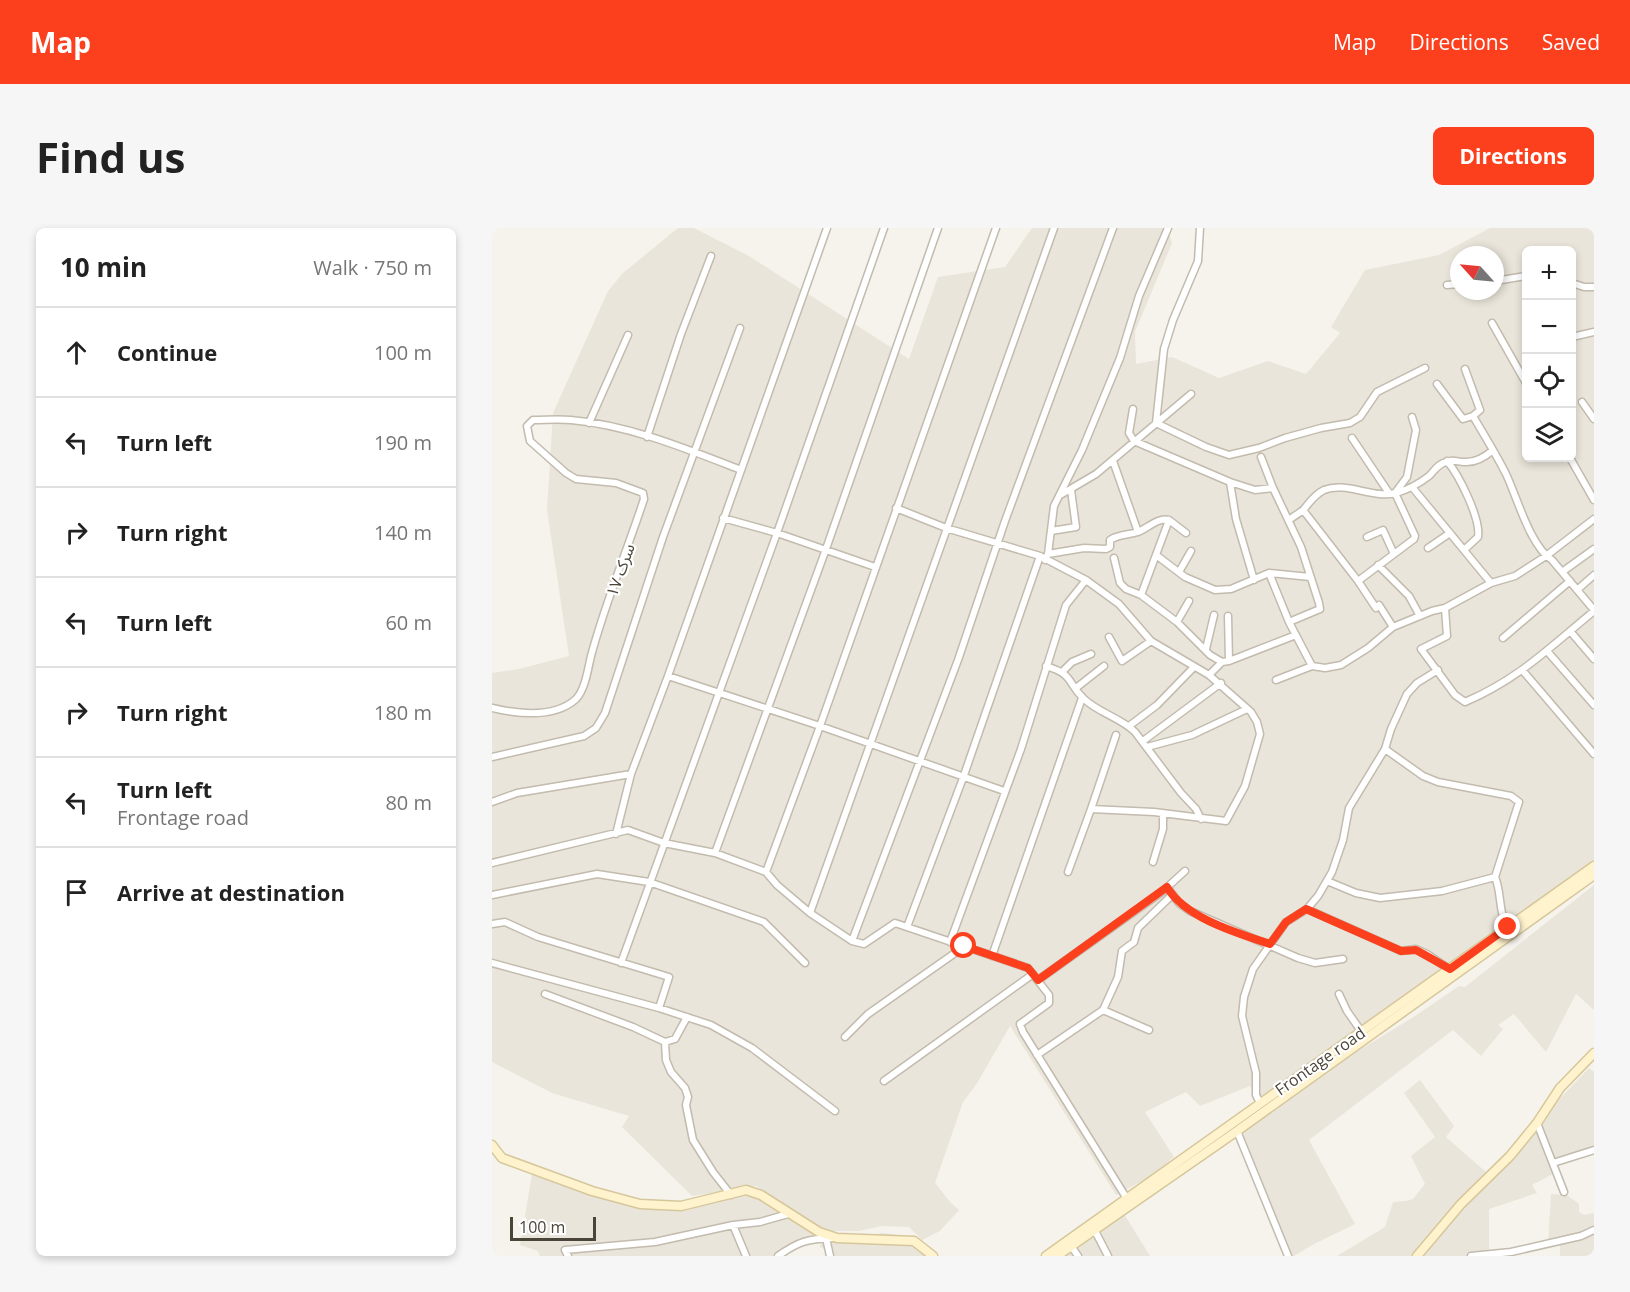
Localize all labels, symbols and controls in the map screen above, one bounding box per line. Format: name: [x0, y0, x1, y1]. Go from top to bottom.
text: Map: [30, 23, 91, 61]
text: Map: [1333, 28, 1376, 56]
text: Directions: [1409, 28, 1509, 56]
text: Saved: [1542, 28, 1600, 56]
button: Directions: [1433, 127, 1594, 185]
text: Find us: [36, 128, 185, 185]
north arrow: [1450, 246, 1504, 300]
map controls: [1522, 246, 1576, 462]
button: +: [1522, 246, 1576, 300]
text: 10 min: [60, 249, 147, 285]
text: Walk · 750 m: [313, 254, 432, 281]
button: −: [1522, 300, 1576, 354]
icon: ahead: [60, 336, 93, 369]
text: Continue: [117, 337, 217, 367]
text: 100 m: [374, 339, 432, 366]
button: locate: [1522, 354, 1576, 408]
button: layers: [1522, 408, 1576, 462]
icon: left: [60, 426, 93, 459]
text: Turn left: [117, 427, 212, 457]
text: 190 m: [374, 429, 432, 456]
icon: right: [60, 516, 93, 549]
text: Turn right: [117, 517, 228, 547]
text: 140 m: [374, 519, 432, 546]
street label: سرک ۱۷: [600, 541, 640, 599]
icon: left: [60, 606, 93, 639]
text: Turn left: [117, 607, 212, 637]
text: 60 m: [385, 609, 432, 636]
icon: right: [60, 696, 93, 729]
text: Turn right: [117, 697, 228, 727]
text: 180 m: [374, 699, 432, 726]
text: Turn left: [117, 774, 212, 804]
icon: left: [60, 786, 93, 819]
text: 80 m: [385, 789, 432, 816]
text: Frontage road: [117, 804, 249, 831]
icon: arrive: [60, 876, 93, 909]
text: Arrive at destination: [117, 877, 345, 907]
route end: [1494, 913, 1520, 939]
route start: [950, 932, 976, 958]
street label: Frontage road: [1270, 1022, 1370, 1100]
scale bar: [510, 1214, 596, 1242]
text: 100 m: [519, 1216, 565, 1238]

